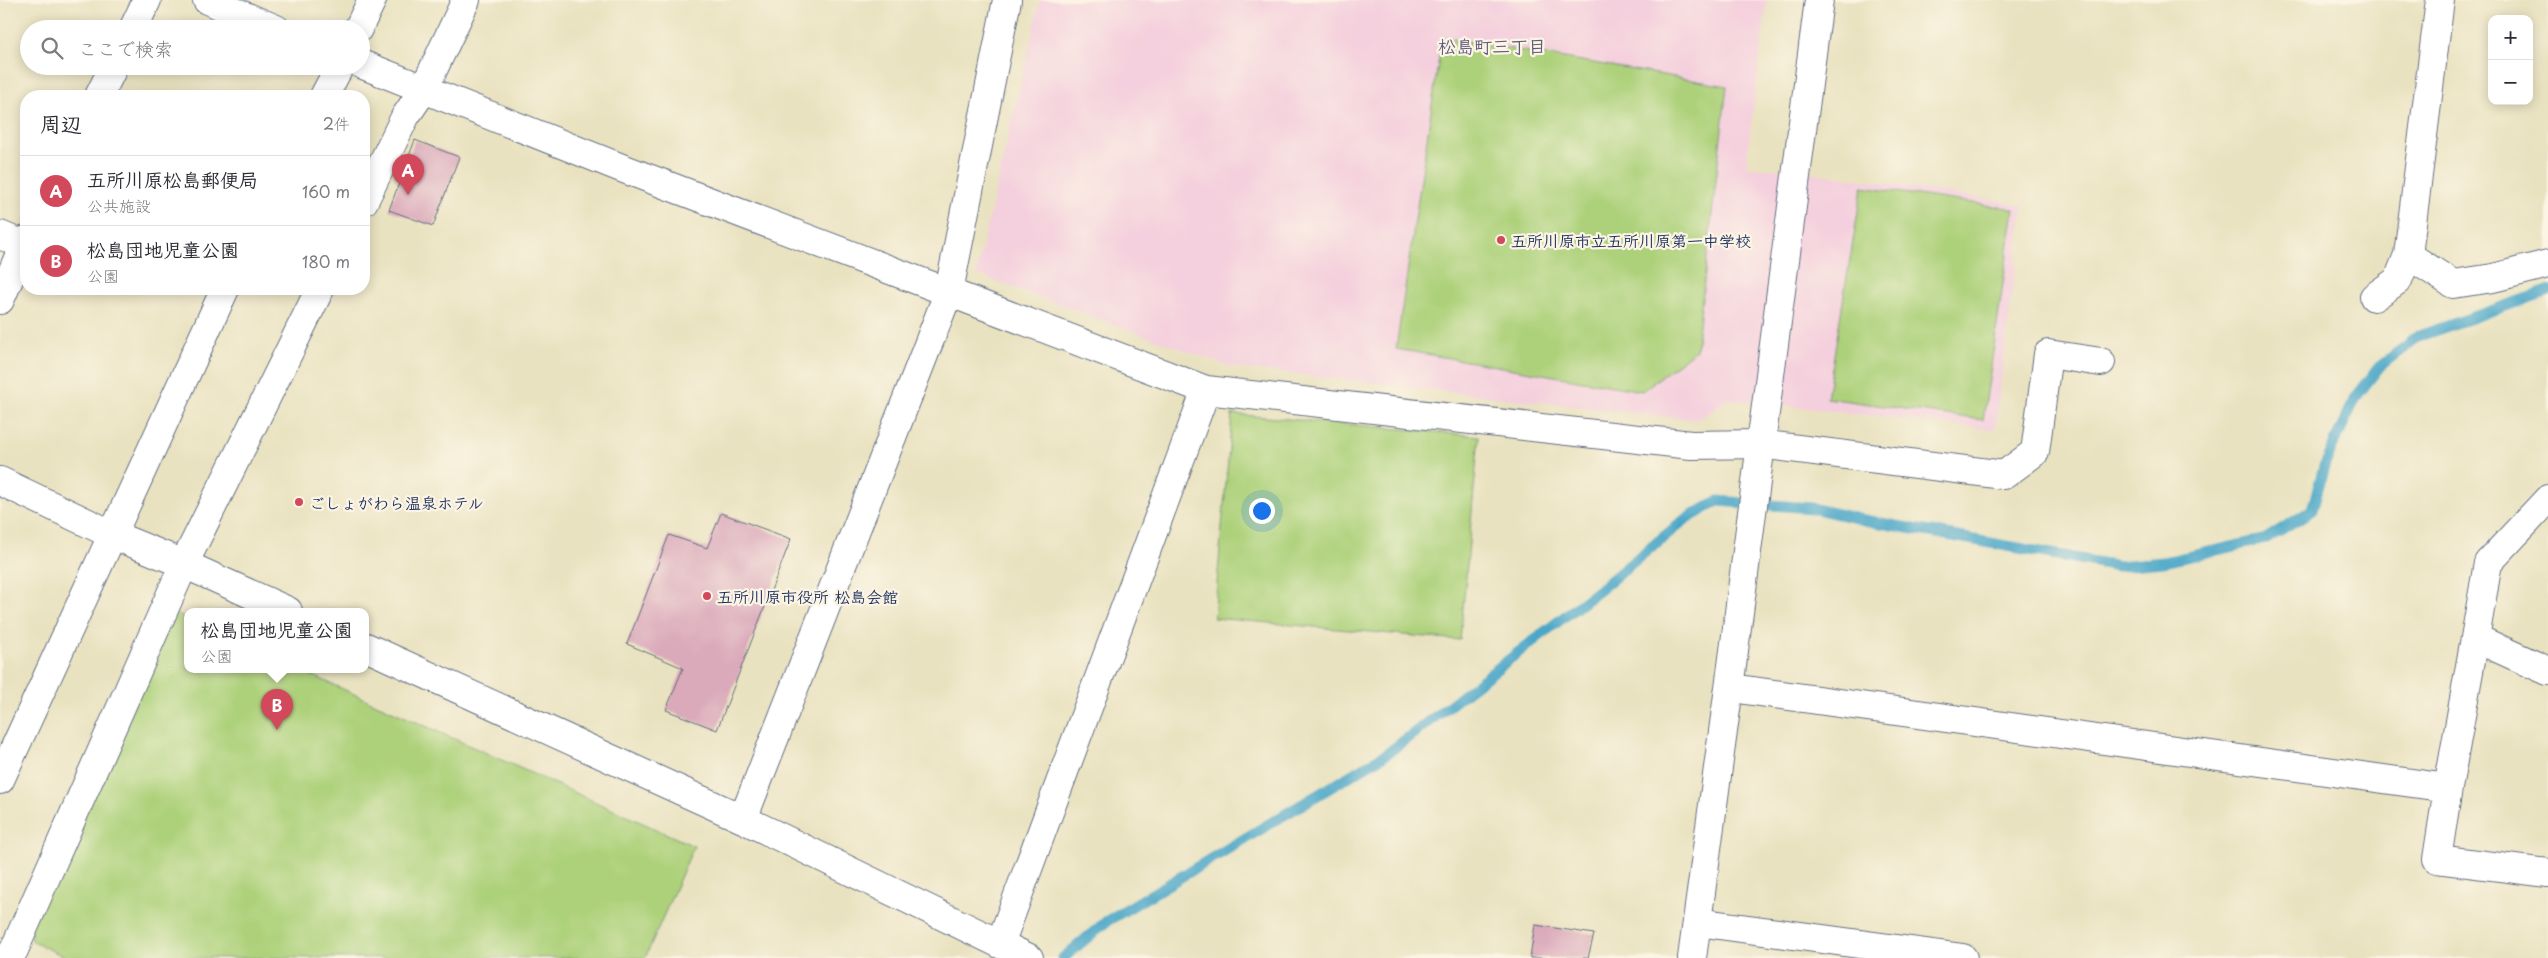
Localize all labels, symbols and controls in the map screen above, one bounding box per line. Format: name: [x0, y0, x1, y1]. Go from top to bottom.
map controls: [2488, 15, 2533, 105]
button: +: [2488, 15, 2533, 60]
search box: [20, 20, 370, 75]
district label: 松島町三丁目: [1438, 32, 1546, 59]
icon: search: [38, 34, 66, 62]
text: ここで検索: [78, 34, 173, 62]
button: −: [2488, 60, 2533, 105]
text: 周辺: [40, 107, 82, 139]
text: 2件: [323, 111, 350, 135]
pin: A: [392, 154, 424, 195]
text: 五所川原松島郵便局: [87, 165, 258, 193]
text: A: [50, 179, 62, 203]
text: 160 m: [302, 179, 350, 203]
text: 公共施設: [87, 193, 151, 217]
place label: 五所川原市立五所川原第一中学校: [1511, 228, 1751, 252]
marker: 五所川原市立五所川原第一中学校: [1495, 234, 1507, 246]
text: 松島団地児童公園: [87, 235, 239, 263]
text: B: [51, 249, 61, 273]
text: 180 m: [302, 249, 350, 273]
text: 公園: [87, 263, 119, 287]
place label: ごしょがわら温泉ホテル: [309, 490, 484, 514]
marker: ごしょがわら温泉ホテル: [293, 496, 305, 508]
your location: [1249, 498, 1275, 524]
place label: 五所川原市役所 松島会館: [717, 584, 898, 608]
marker: 五所川原市役所 松島会館: [701, 590, 713, 602]
popup: [184, 608, 369, 673]
text: 松島団地児童公園: [200, 615, 353, 643]
text: 公園: [200, 643, 233, 667]
pin: B: [261, 689, 293, 730]

